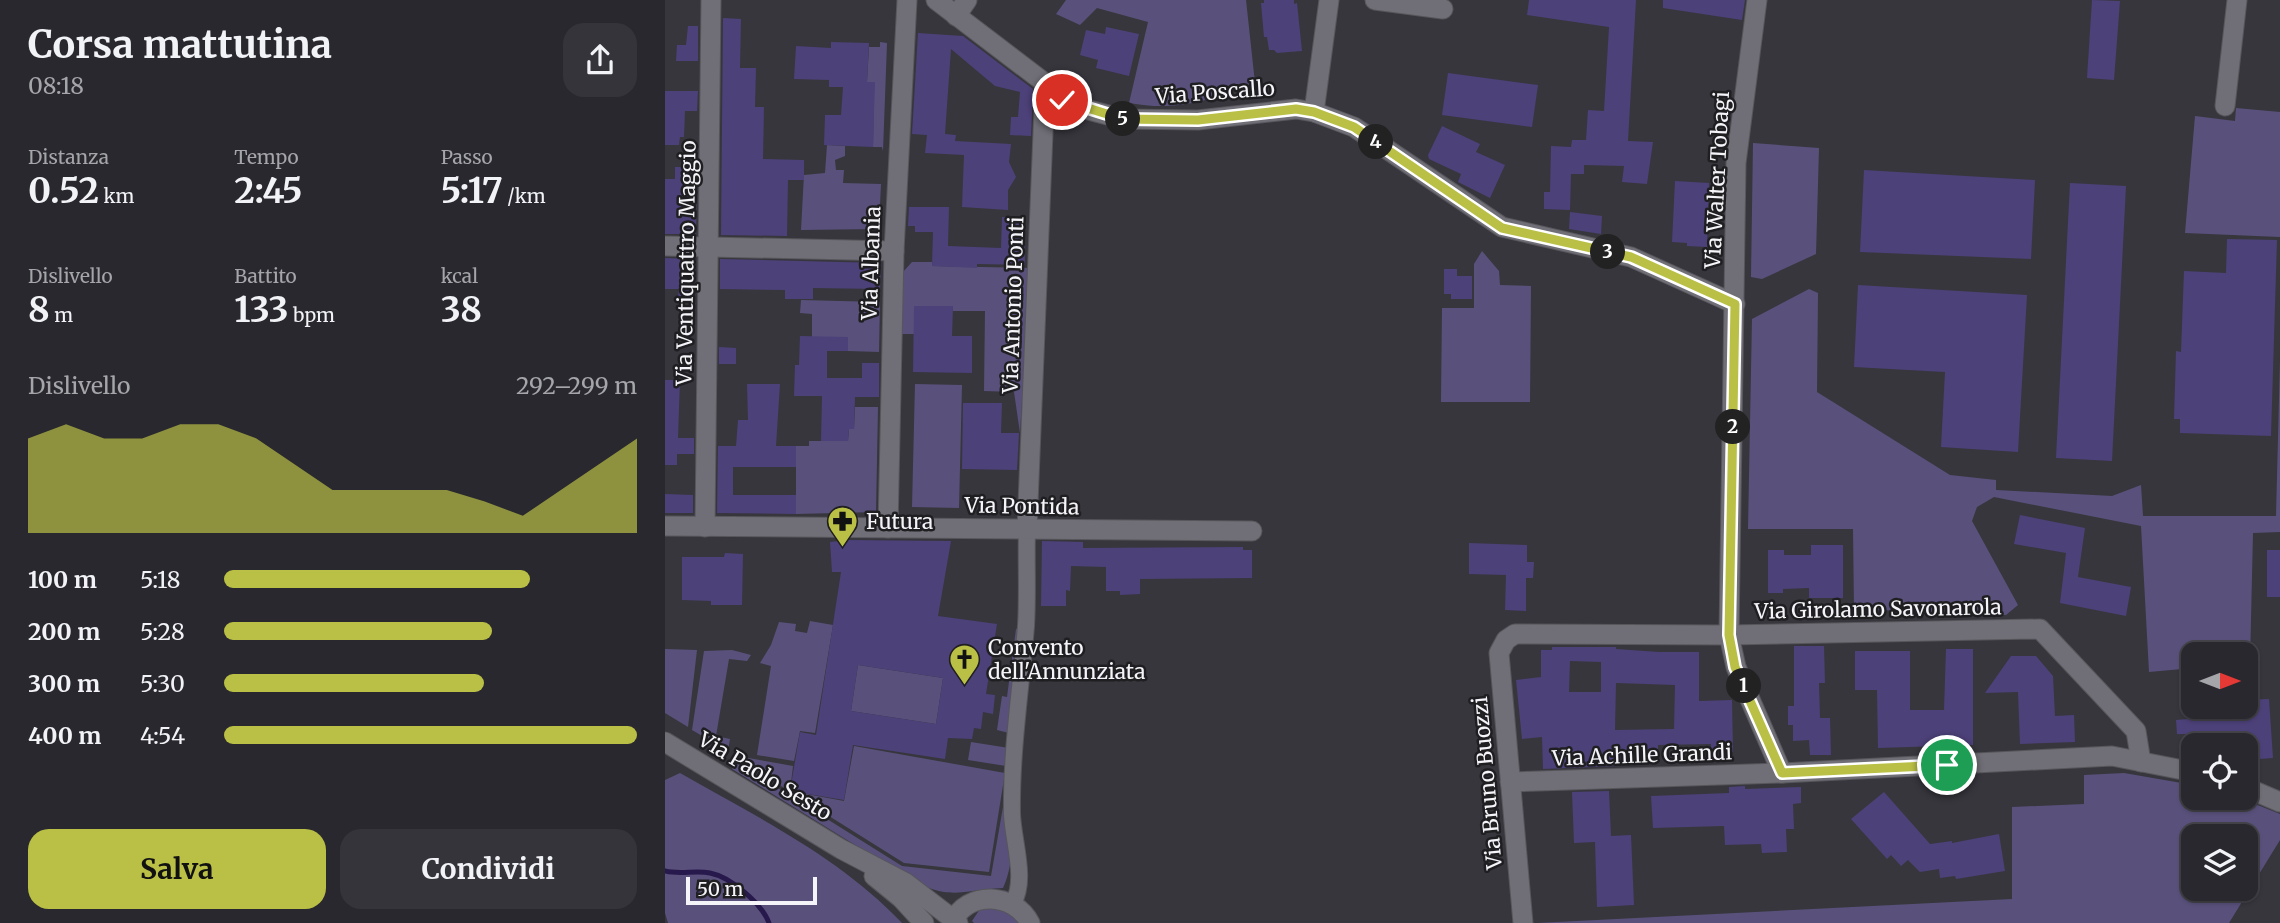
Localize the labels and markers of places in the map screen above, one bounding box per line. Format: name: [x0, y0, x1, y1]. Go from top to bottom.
pin: [1032, 70, 1092, 130]
pin: 5: [1105, 102, 1141, 136]
pin: 4: [1359, 124, 1393, 160]
pin: 3: [1591, 234, 1625, 270]
pin: 2: [1715, 410, 1751, 444]
pharmacy icon: Futura: [826, 504, 860, 548]
place label: Futura: [866, 508, 933, 535]
place label: Convento dell'Annunziata: [988, 634, 1145, 685]
church icon: Convento dell'Annunziata: [948, 642, 982, 686]
pin: 1: [1727, 668, 1761, 704]
pin: [1917, 735, 1977, 795]

